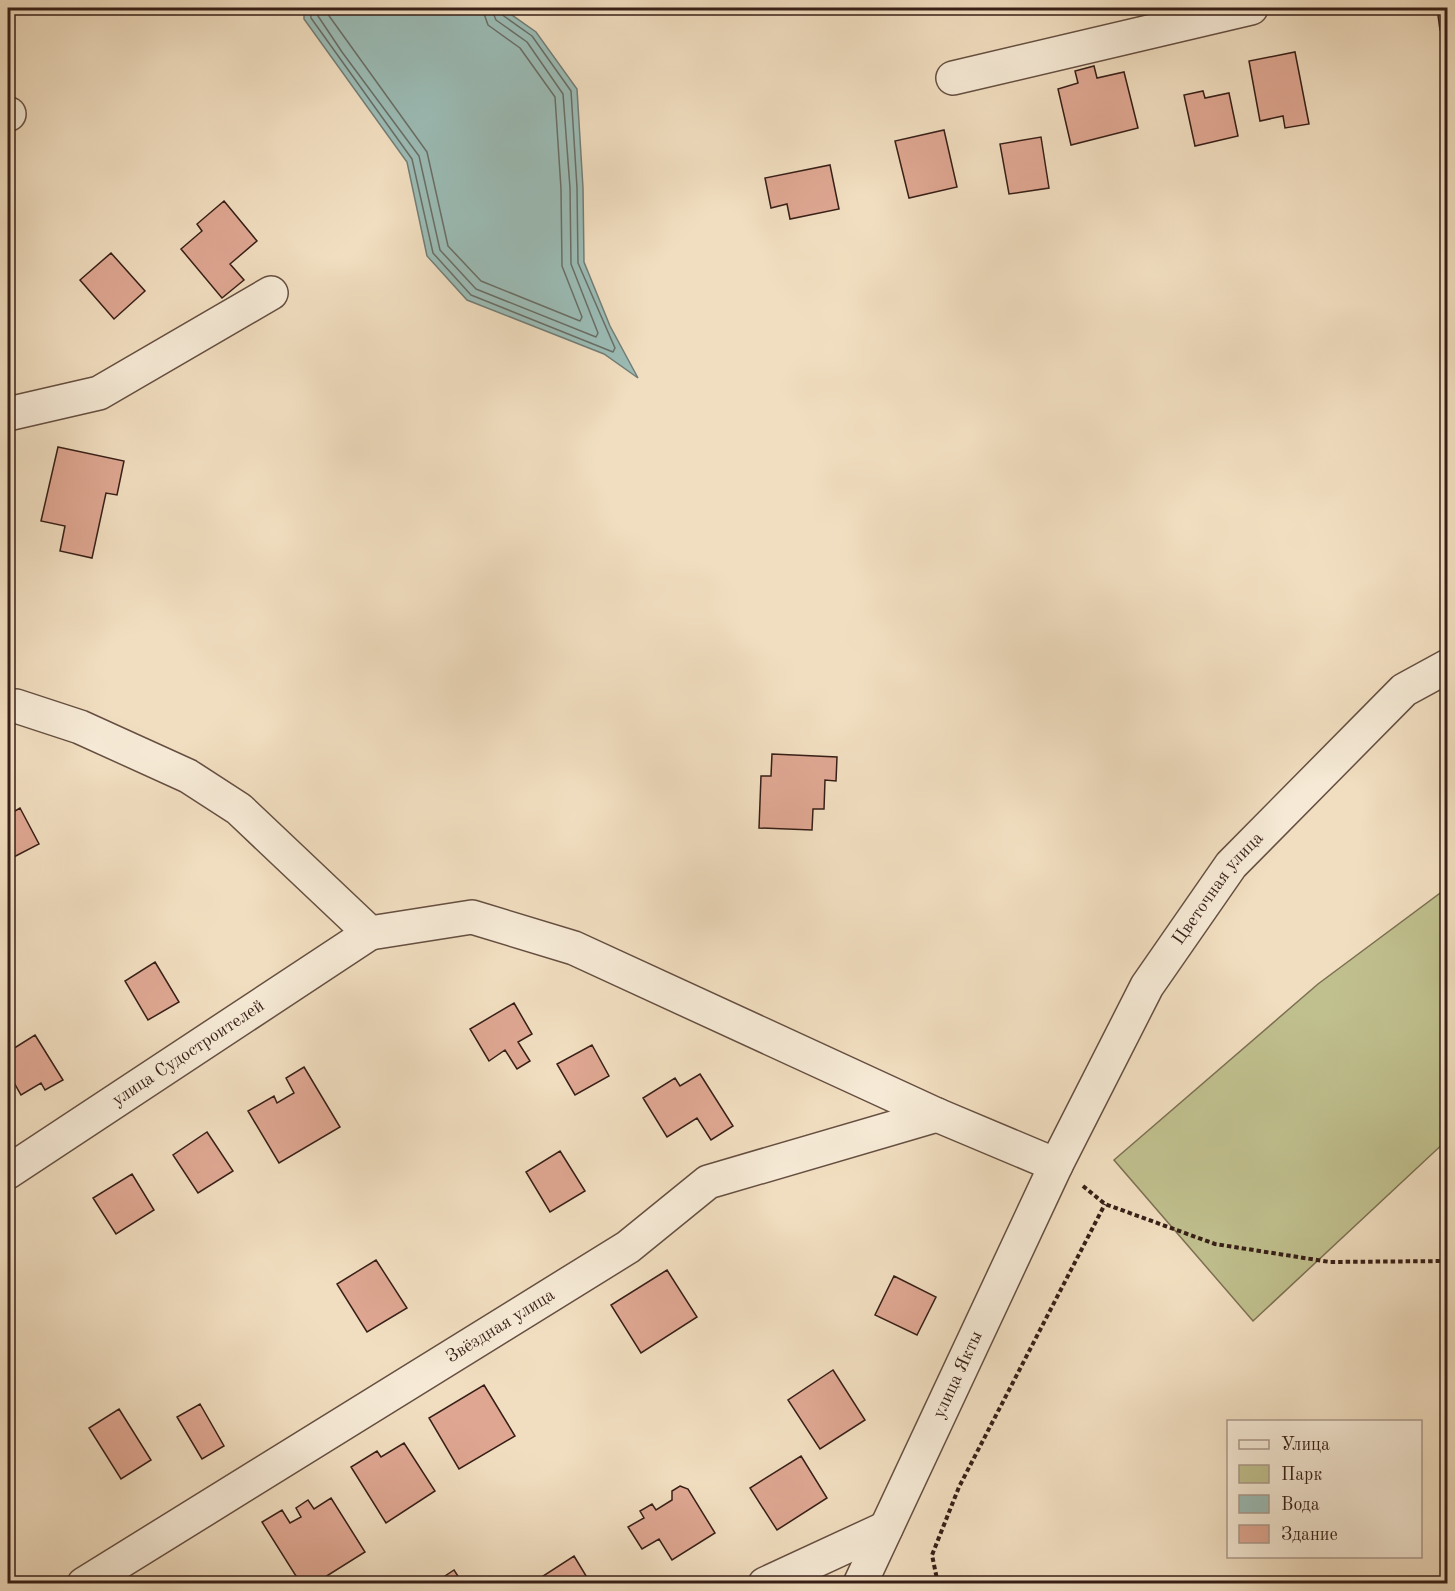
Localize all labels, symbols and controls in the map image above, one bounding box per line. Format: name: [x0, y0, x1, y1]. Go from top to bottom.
street label: Цветочная улица: [1169, 829, 1267, 948]
street label: улица Судостроителей: [109, 996, 267, 1109]
street label: Звёздная улица: [443, 1286, 558, 1366]
street label: улица Якты: [930, 1328, 986, 1421]
legend: [1227, 1420, 1422, 1558]
text: Улица: [1281, 1436, 1330, 1454]
text: Парк: [1281, 1466, 1322, 1484]
text: Вода: [1281, 1496, 1320, 1514]
text: Здание: [1281, 1526, 1338, 1544]

